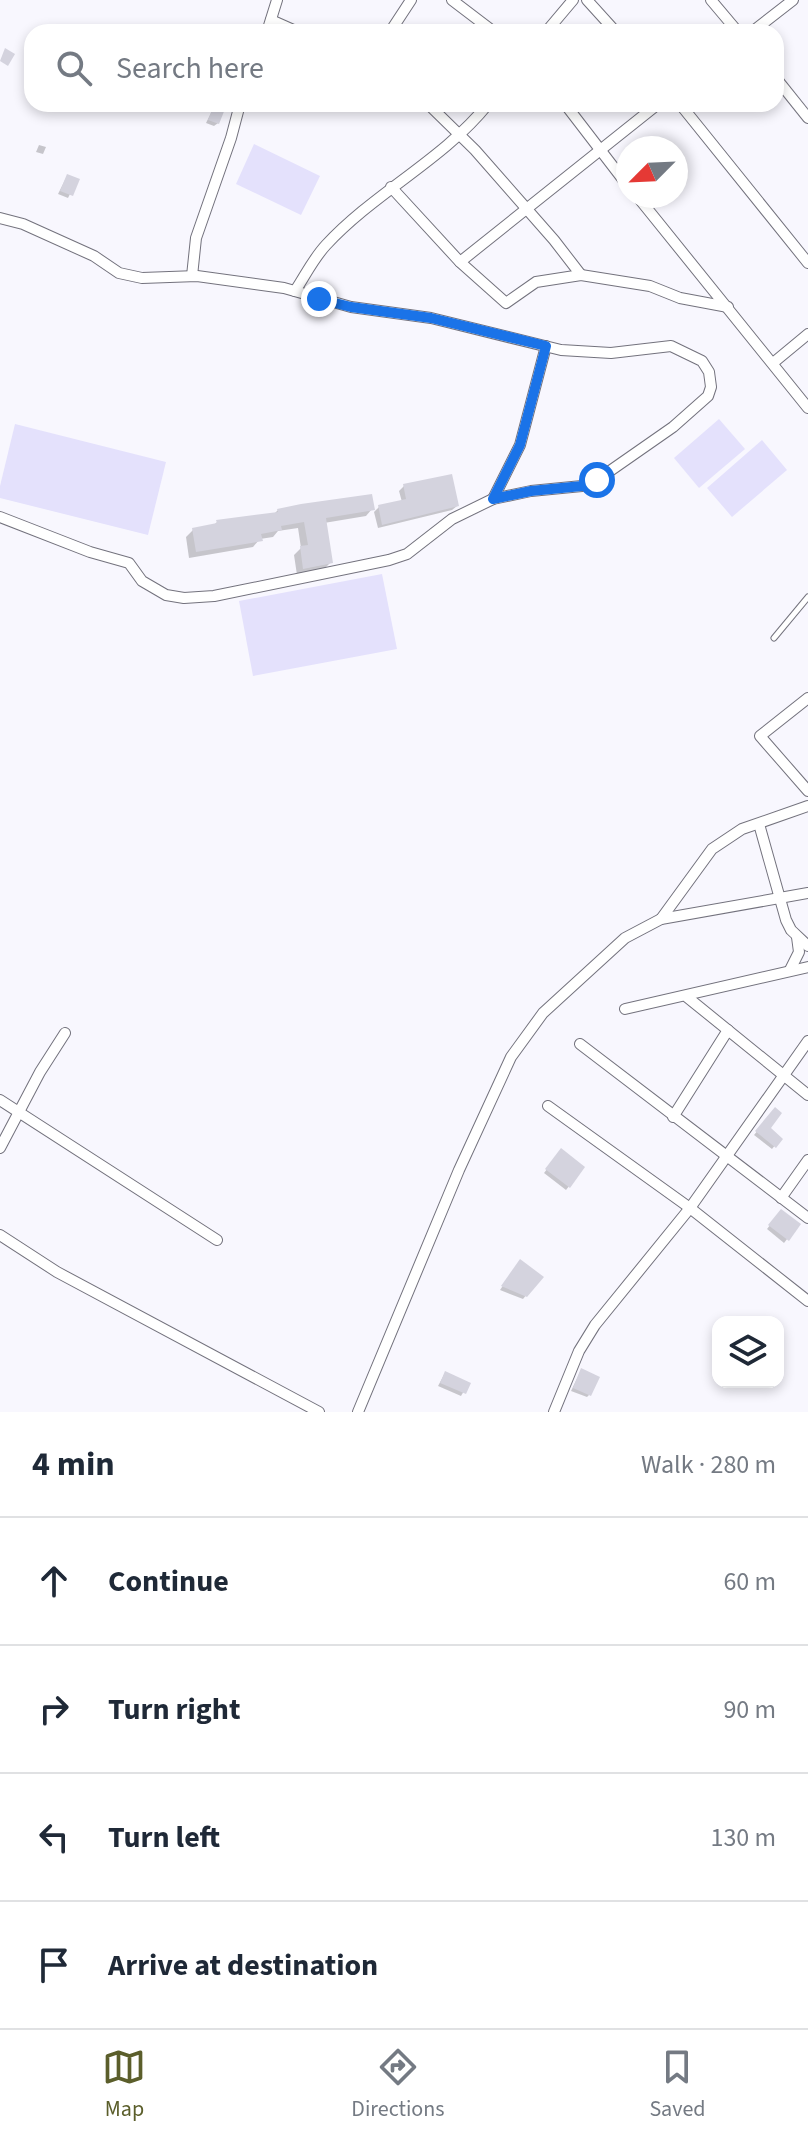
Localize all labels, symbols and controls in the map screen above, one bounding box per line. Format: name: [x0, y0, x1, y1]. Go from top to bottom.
search box: [24, 24, 784, 112]
icon: search: [52, 46, 96, 90]
text: Search here: [116, 47, 264, 90]
north arrow: [616, 136, 688, 208]
route end: [301, 281, 337, 317]
route start: [579, 462, 615, 498]
map controls: [712, 1316, 784, 1388]
button: layers: [712, 1316, 784, 1388]
text: 4 min: [32, 1440, 115, 1489]
text: Walk · 280 m: [641, 1446, 776, 1483]
icon: ahead: [32, 1559, 76, 1603]
text: Continue: [108, 1560, 229, 1603]
text: 60 m: [723, 1563, 776, 1600]
icon: right: [32, 1687, 76, 1731]
text: Turn right: [108, 1688, 240, 1731]
text: 90 m: [723, 1691, 776, 1728]
icon: left: [32, 1815, 76, 1859]
text: Turn left: [108, 1816, 220, 1859]
text: 130 m: [710, 1819, 776, 1856]
icon: arrive: [32, 1943, 76, 1987]
text: Arrive at destination: [108, 1944, 378, 1987]
tab: Map: [102, 2045, 146, 2125]
tab: Directions: [351, 2045, 444, 2125]
tab: Saved: [649, 2045, 706, 2125]

